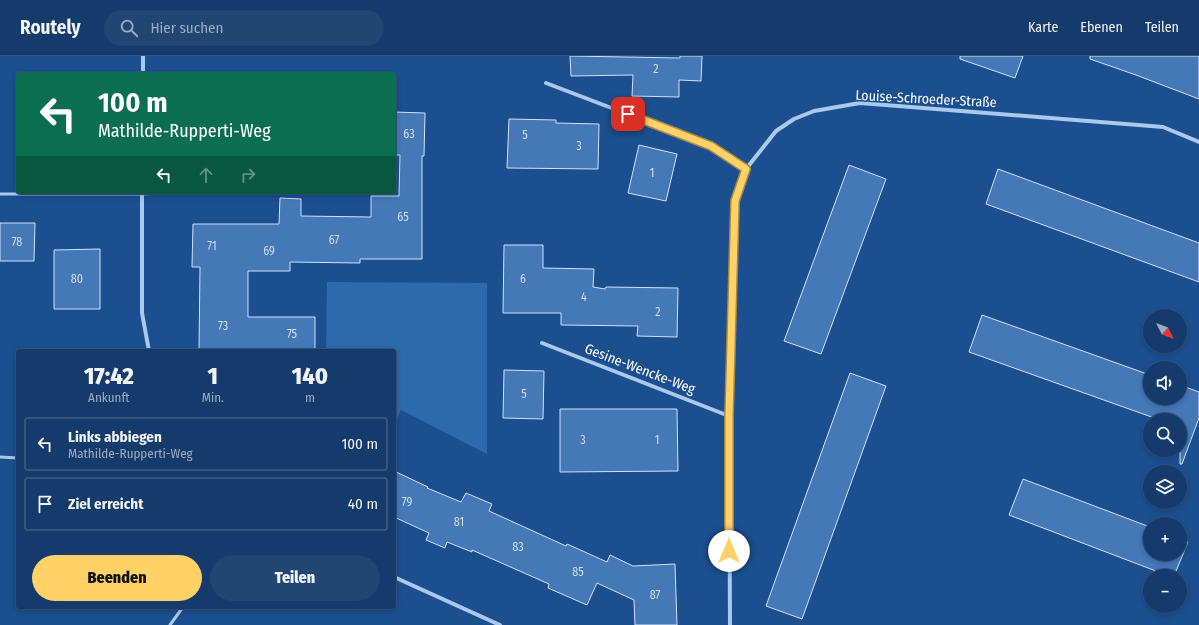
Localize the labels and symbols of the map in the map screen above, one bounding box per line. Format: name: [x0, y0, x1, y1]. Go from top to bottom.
house number: 2: [653, 62, 659, 76]
street label: Louise-Schroeder-Straße: [855, 87, 997, 111]
pin: [611, 97, 645, 131]
house number: 63: [403, 127, 415, 141]
house number: 5: [522, 128, 528, 142]
house number: 3: [576, 139, 582, 153]
house number: 1: [650, 166, 654, 180]
house number: 65: [397, 210, 409, 224]
house number: 67: [329, 233, 339, 247]
house number: 78: [12, 235, 22, 249]
house number: 71: [207, 239, 217, 253]
house number: 69: [263, 244, 275, 258]
house number: 80: [71, 272, 83, 286]
house number: 6: [520, 272, 526, 286]
house number: 4: [581, 290, 587, 304]
house number: 2: [655, 305, 661, 319]
north arrow: [1143, 309, 1187, 353]
house number: 73: [218, 319, 228, 333]
house number: 75: [287, 327, 298, 341]
street label: Gesine-Wencke-Weg: [582, 340, 698, 398]
house number: 5: [521, 387, 527, 401]
house number: 3: [580, 433, 586, 447]
house number: 1: [655, 433, 659, 447]
house number: 79: [402, 495, 412, 509]
house number: 81: [454, 515, 464, 529]
position arrow: [708, 530, 750, 572]
house number: 83: [512, 540, 524, 554]
house number: 85: [572, 565, 584, 579]
house number: 87: [650, 588, 660, 602]

